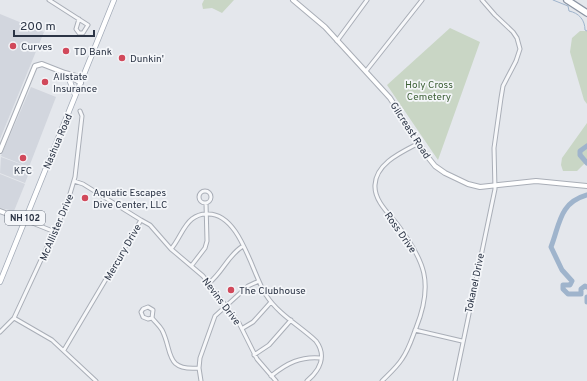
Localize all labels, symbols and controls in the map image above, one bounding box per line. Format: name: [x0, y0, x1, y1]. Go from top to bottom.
scale bar: [14, 12, 94, 38]
text: 200 m: [20, 19, 56, 35]
marker: Curves: [8, 41, 18, 51]
place label: Curves: [21, 41, 53, 54]
marker: TD Bank: [61, 46, 71, 56]
place label: TD Bank: [74, 46, 112, 59]
marker: Dunkin': [117, 53, 127, 63]
place label: Dunkin': [130, 53, 164, 66]
place label: Allstate Insurance: [53, 71, 97, 96]
marker: Allstate Insurance: [40, 77, 50, 87]
park label: Holy Cross Cemetery: [405, 79, 453, 104]
street label: Gilcreast Road: [387, 100, 433, 162]
street label: Nashua Road: [41, 112, 76, 171]
marker: KFC: [18, 153, 28, 163]
place label: KFC: [14, 165, 32, 178]
place label: Aquatic Escapes Dive Center, LLC: [93, 187, 168, 212]
street label: McAllister Drive: [37, 192, 77, 263]
marker: Aquatic Escapes Dive Center, LLC: [80, 193, 90, 203]
street label: Ross Drive: [381, 210, 419, 256]
road number: NH 102: [5, 211, 45, 225]
street label: Mercury Drive: [102, 222, 145, 283]
street label: Tokanel Drive: [463, 252, 488, 314]
street label: Nevins Drive: [199, 276, 243, 328]
marker: The Clubhouse: [226, 285, 236, 295]
place label: The Clubhouse: [239, 285, 306, 298]

